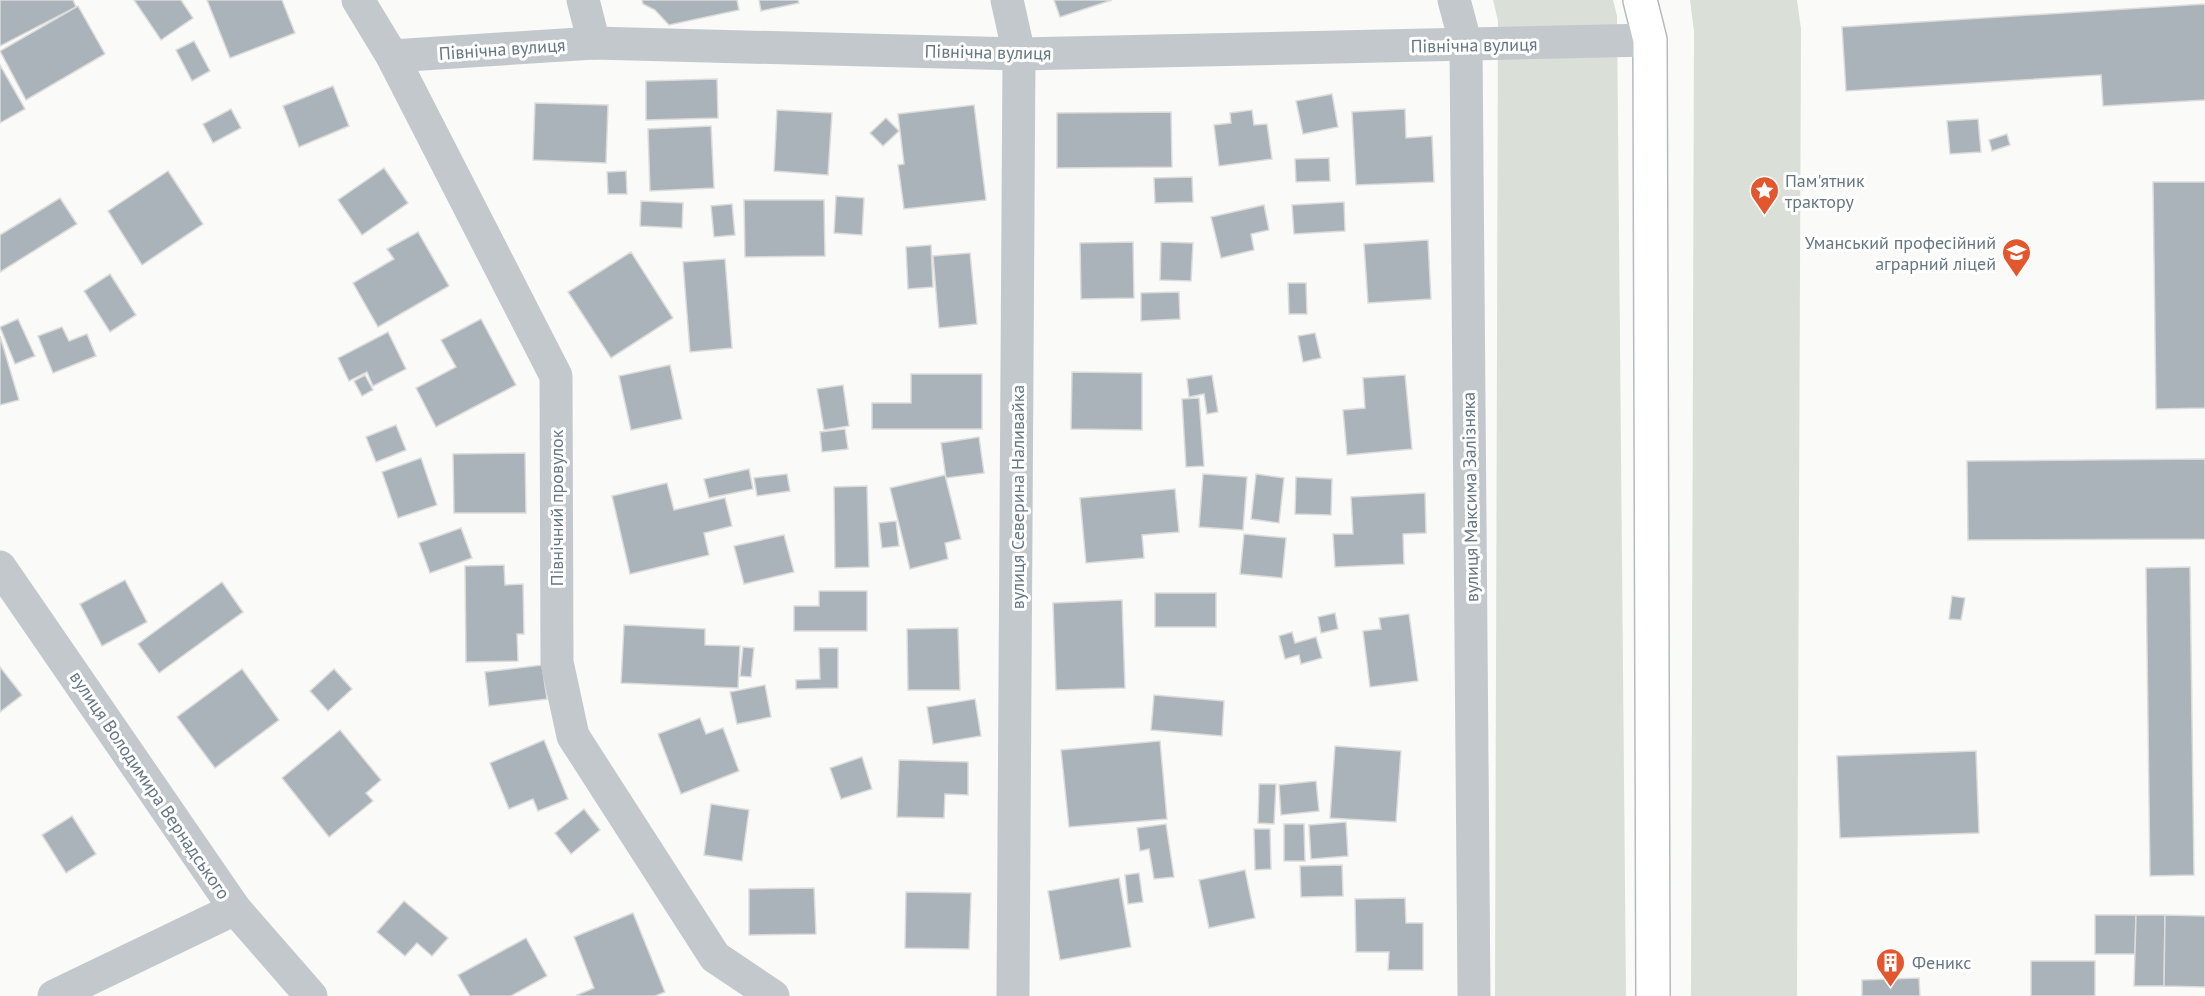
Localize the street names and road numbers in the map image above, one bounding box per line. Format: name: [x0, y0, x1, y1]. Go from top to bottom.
street label: Північна вулиця: [1410, 32, 1538, 58]
street label: Північна вулиця: [438, 33, 566, 65]
street label: Північна вулиця: [924, 39, 1052, 65]
street label: вулиця Северина Наливайка: [1006, 385, 1029, 609]
street label: вулиця Максима Залізняка: [1457, 392, 1483, 602]
street label: Північний провулок: [545, 429, 568, 586]
street label: вулиця Володимира Вернадського: [65, 666, 235, 904]

